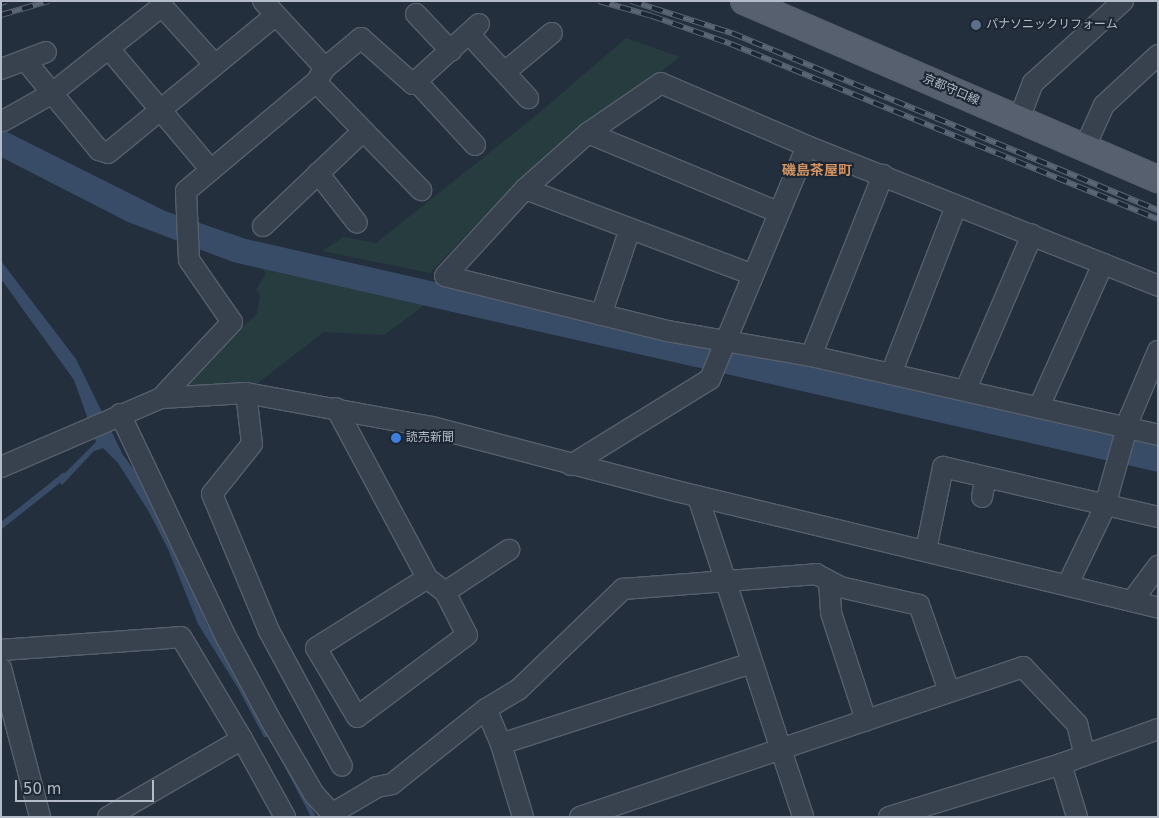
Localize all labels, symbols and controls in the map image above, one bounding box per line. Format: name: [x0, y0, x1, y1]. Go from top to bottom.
place label: パナソニックリフォーム: [986, 18, 1118, 32]
marker: パナソニックリフォーム: [970, 19, 982, 31]
street label: 京都守口線: [921, 72, 981, 108]
district label: 磯島茶屋町: [782, 162, 852, 178]
place label: 読売新聞: [406, 431, 454, 445]
marker: 読売新聞: [390, 432, 402, 444]
scale bar: [18, 770, 156, 802]
text: 50 m: [23, 780, 61, 798]

